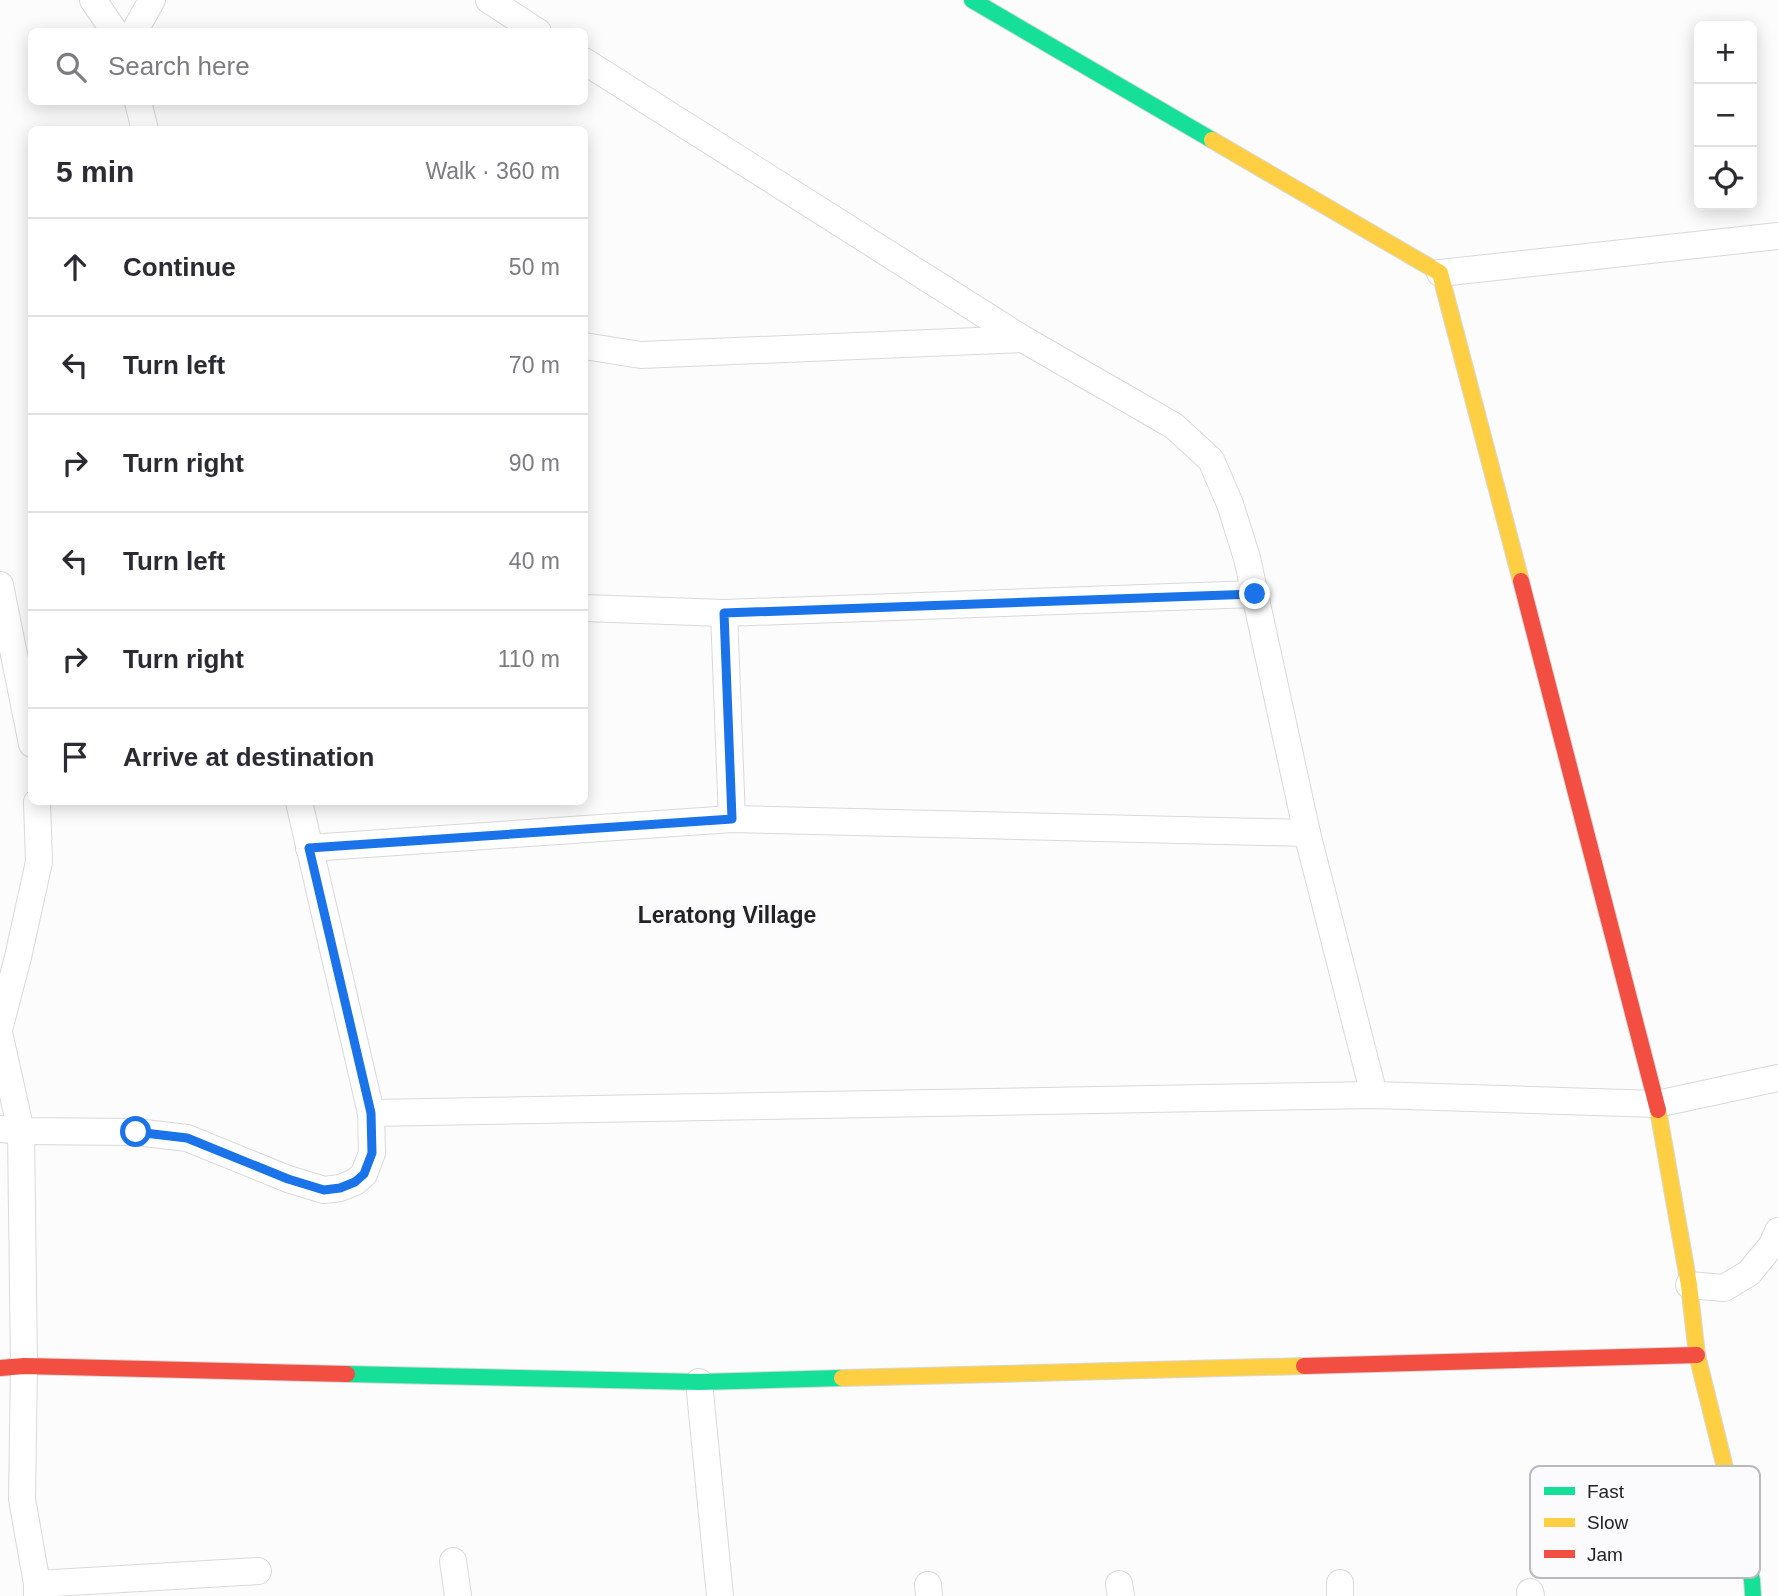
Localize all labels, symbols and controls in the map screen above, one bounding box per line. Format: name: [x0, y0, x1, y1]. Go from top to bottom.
map controls: [1694, 21, 1757, 210]
button: +: [1694, 21, 1757, 84]
search box: [28, 28, 588, 105]
icon: search: [52, 48, 90, 86]
text: Search here: [108, 51, 250, 81]
button: −: [1694, 84, 1757, 147]
button: locate: [1694, 147, 1757, 210]
text: 5 min: [56, 155, 134, 188]
text: Walk · 360 m: [425, 158, 560, 184]
icon: ahead: [56, 248, 94, 286]
text: Continue: [123, 252, 236, 282]
text: 50 m: [509, 254, 560, 280]
icon: left: [56, 346, 94, 384]
text: Turn left: [123, 350, 225, 380]
text: 70 m: [509, 352, 560, 378]
icon: right: [56, 444, 94, 482]
text: Turn right: [123, 448, 244, 478]
text: 90 m: [509, 450, 560, 476]
icon: left: [56, 542, 94, 580]
text: Turn left: [123, 546, 225, 576]
text: 40 m: [509, 548, 560, 574]
route end: [1239, 578, 1270, 609]
icon: right: [56, 640, 94, 678]
text: Turn right: [123, 644, 244, 674]
text: 110 m: [498, 646, 560, 672]
icon: arrive: [56, 738, 94, 776]
text: Arrive at destination: [123, 742, 374, 772]
district label: Leratong Village: [638, 902, 816, 928]
route start: [120, 1116, 151, 1147]
legend: [1530, 1466, 1760, 1578]
text: Fast: [1587, 1481, 1625, 1502]
text: Slow: [1587, 1512, 1628, 1533]
text: Jam: [1587, 1544, 1623, 1565]

